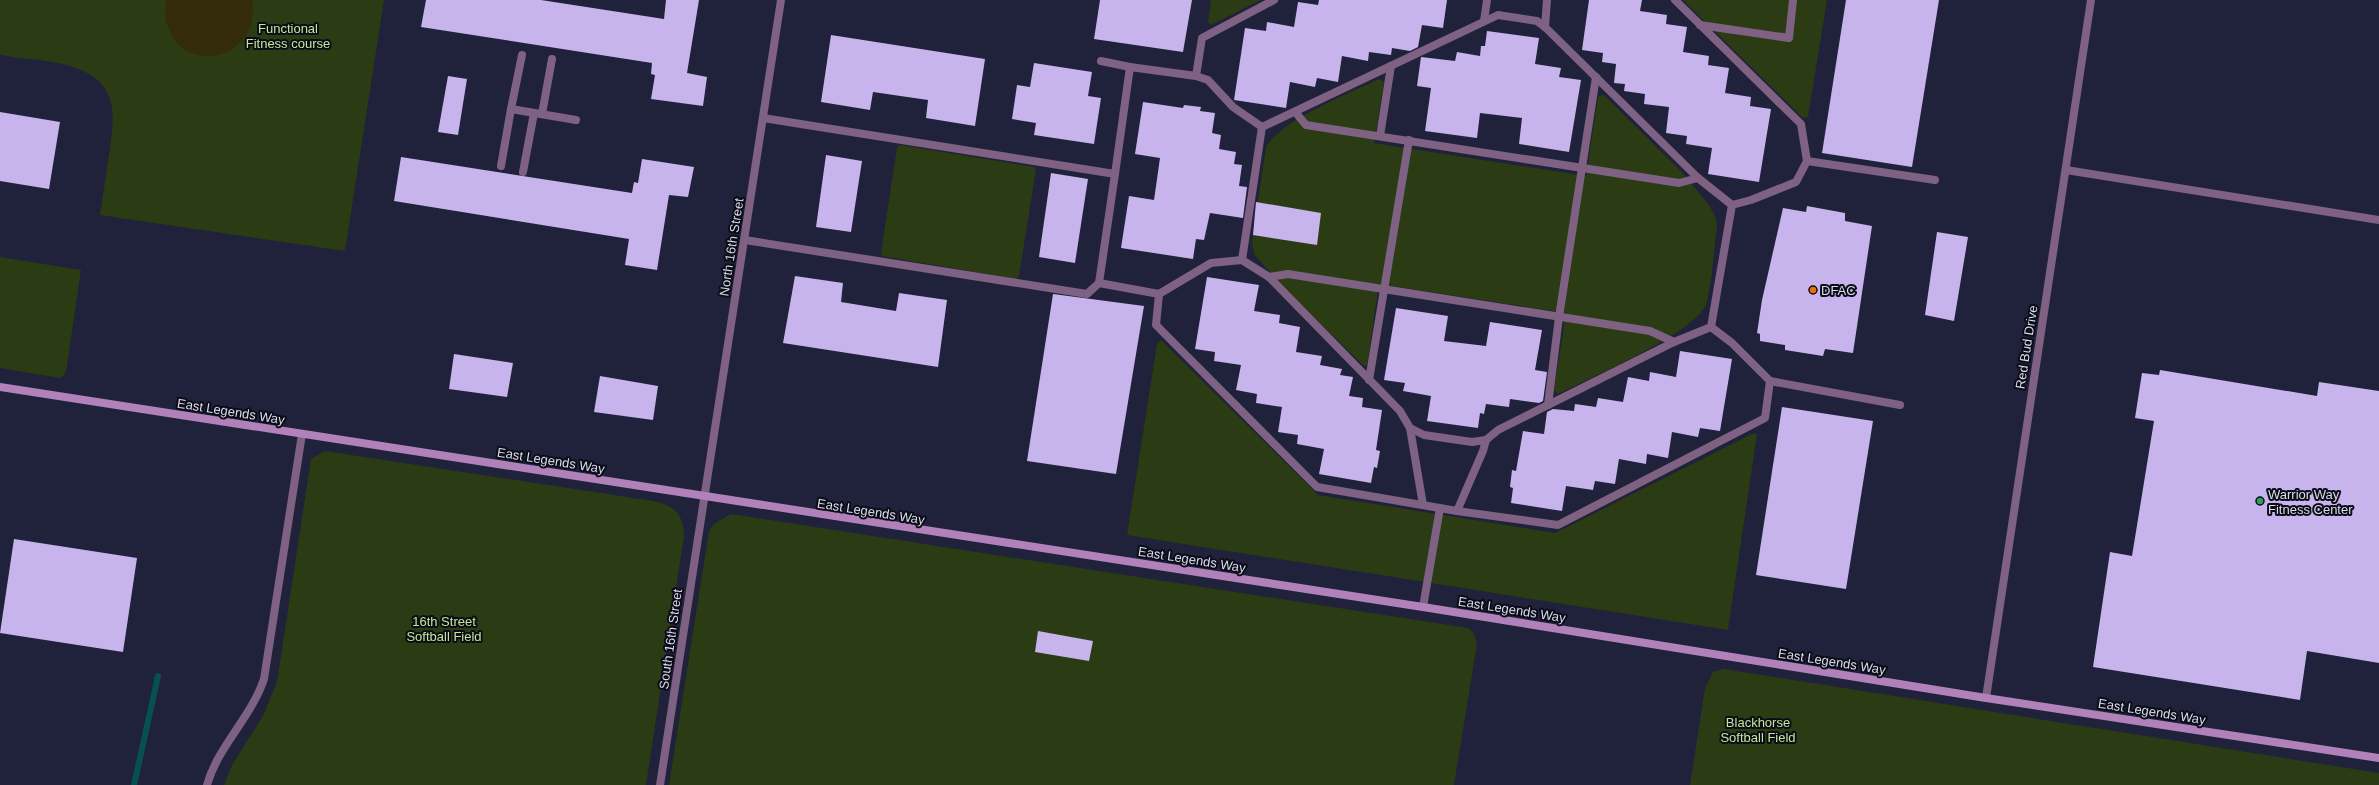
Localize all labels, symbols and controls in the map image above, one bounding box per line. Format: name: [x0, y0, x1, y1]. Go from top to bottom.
park label: Functional Fitness course: [246, 21, 330, 51]
street label: North 16th Street: [716, 197, 747, 297]
place label: DFAC: [1821, 283, 1856, 298]
marker: DFAC: [1808, 285, 1818, 295]
street label: Red Bud Drive: [2012, 304, 2041, 390]
street label: East Legends Way: [176, 396, 286, 427]
street label: East Legends Way: [496, 445, 606, 476]
place label: Warrior Way Fitness Center: [2268, 487, 2353, 517]
street label: East Legends Way: [816, 496, 926, 527]
marker: Warrior Way Fitness Center: [2255, 496, 2265, 506]
street label: East Legends Way: [1137, 544, 1247, 575]
street label: South 16th Street: [656, 588, 685, 690]
street label: East Legends Way: [1457, 594, 1567, 625]
park label: 16th Street Softball Field: [406, 614, 482, 644]
street label: East Legends Way: [1777, 646, 1887, 677]
street label: East Legends Way: [2097, 696, 2207, 727]
park label: Blackhorse Softball Field: [1720, 715, 1796, 745]

